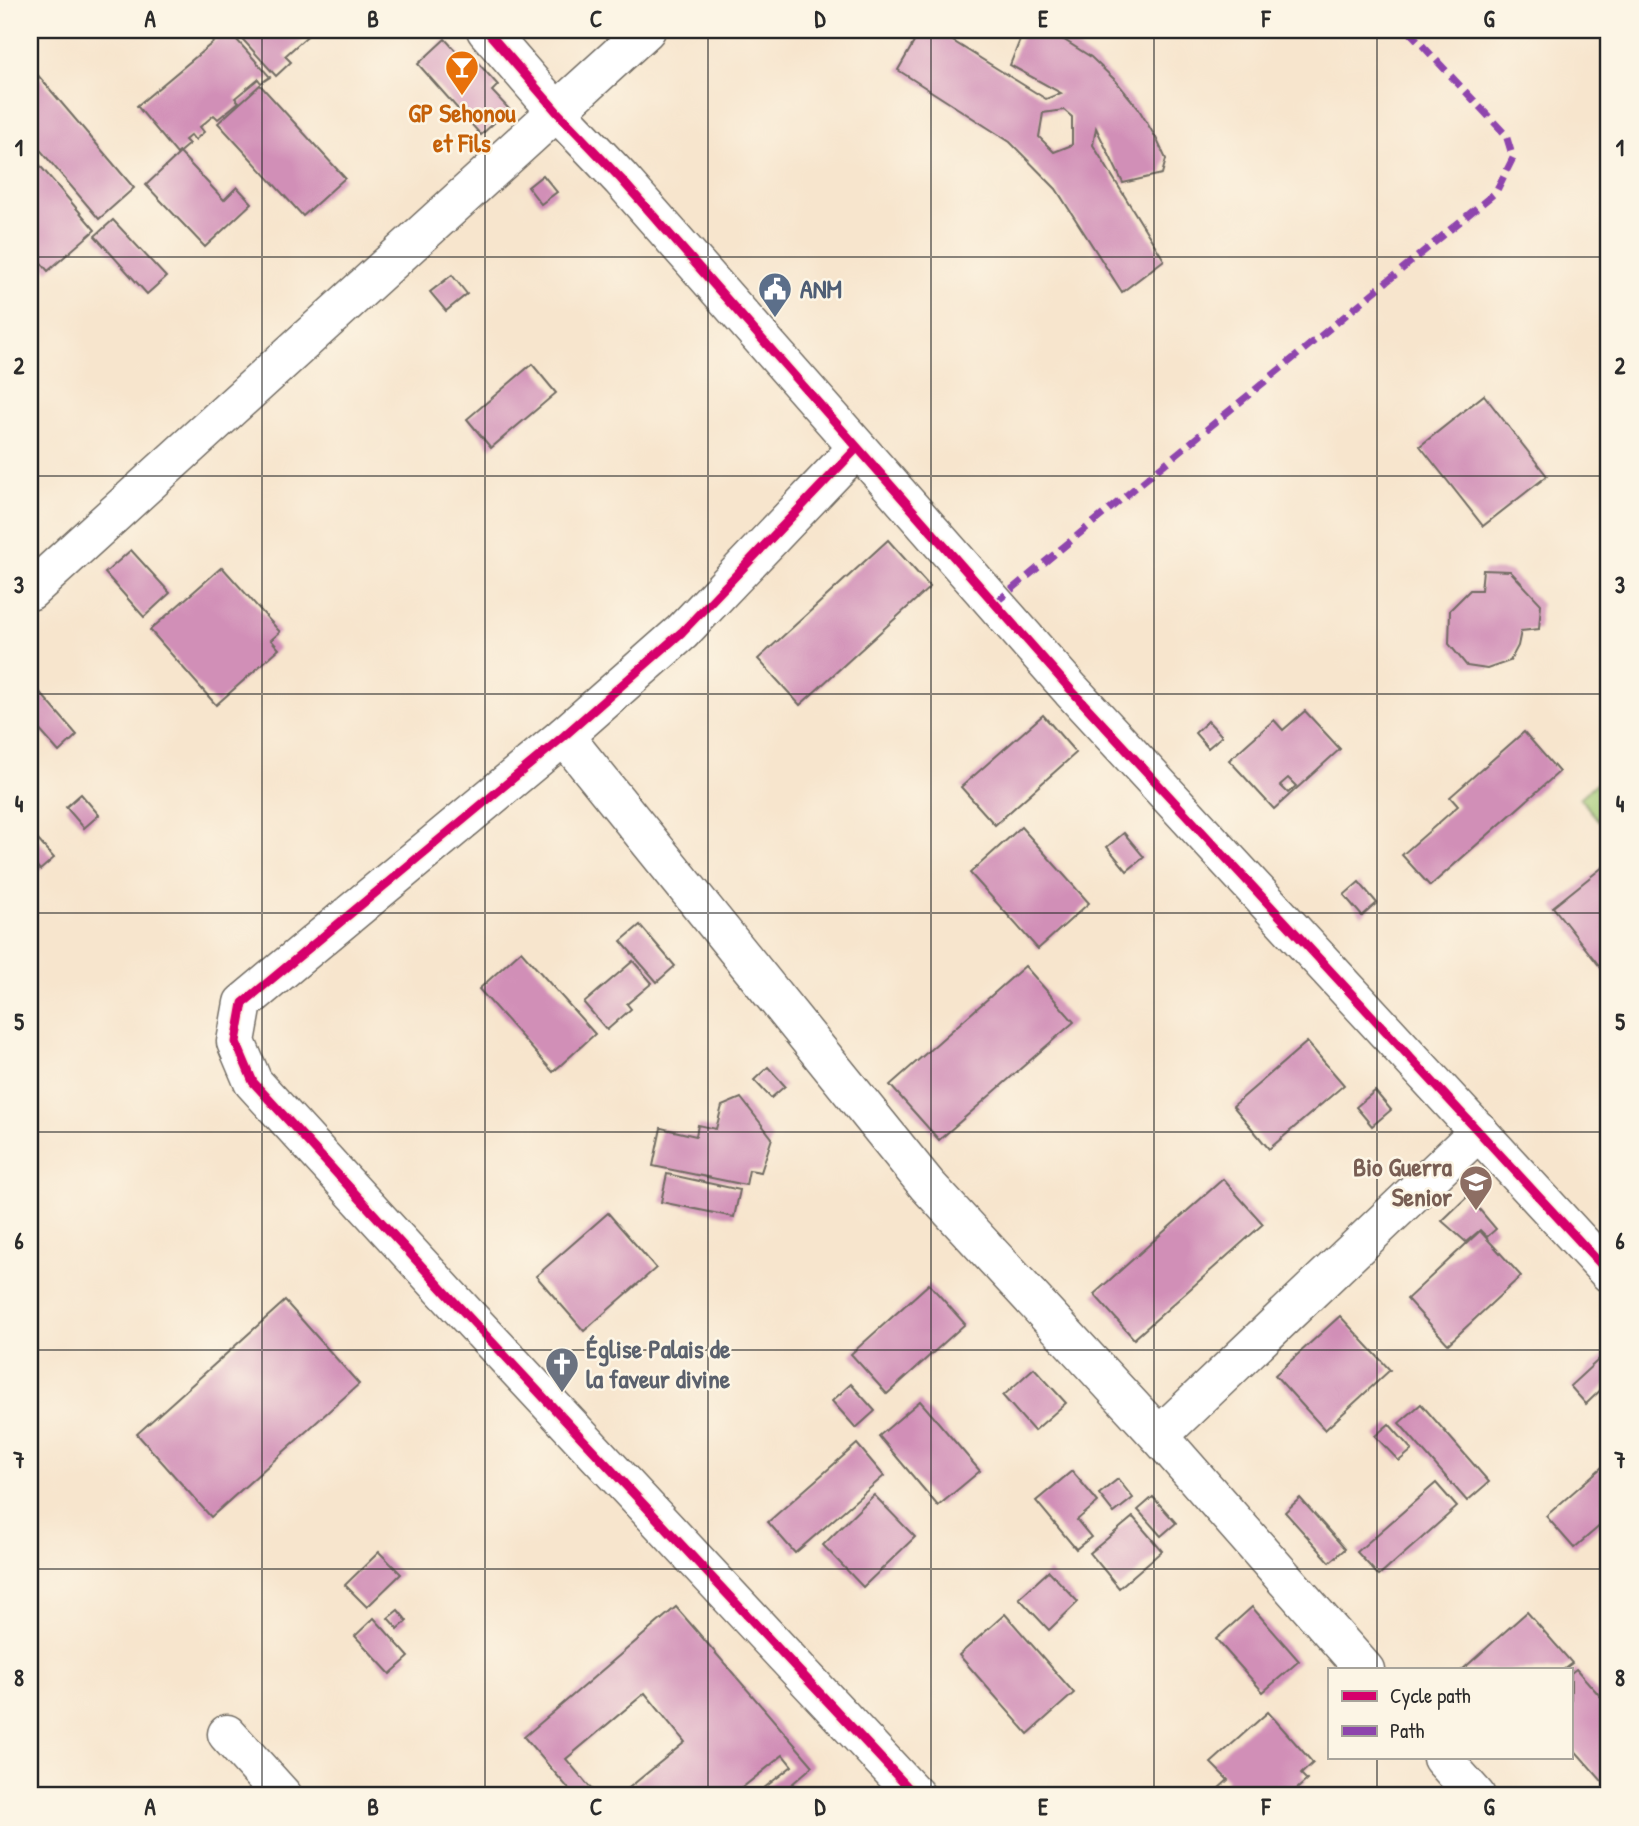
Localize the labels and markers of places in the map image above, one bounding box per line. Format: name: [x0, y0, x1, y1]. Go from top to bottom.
bar icon: GP Sehonou et Fils: [443, 48, 481, 97]
place label: GP Sehonou et Fils: [408, 95, 516, 160]
public building icon: ANM: [756, 270, 794, 319]
place label: ANM: [800, 271, 842, 306]
place label: Bio Guerra Senior: [1353, 1149, 1453, 1214]
school or university icon: Bio Guerra Senior: [1457, 1163, 1495, 1212]
place label: Église Palais de la faveur divine: [586, 1331, 731, 1396]
church icon: Église Palais de la faveur divine: [543, 1345, 581, 1394]

